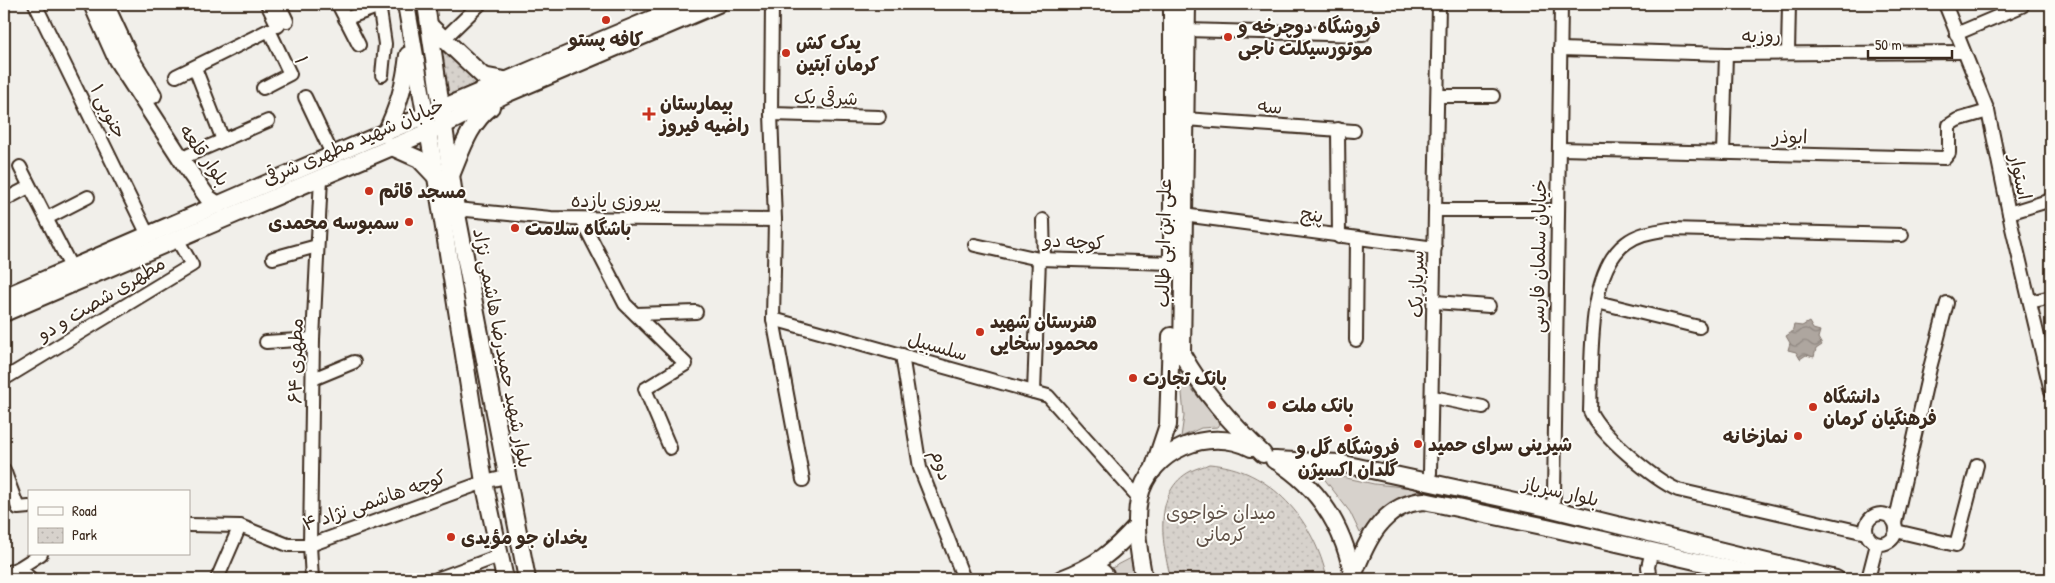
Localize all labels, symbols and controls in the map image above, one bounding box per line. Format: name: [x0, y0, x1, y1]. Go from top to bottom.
place label: فروشگاه دوچرخه و موتورسیکلت ناجی: [1236, 13, 1381, 61]
marker: کافه پستو: [600, 14, 612, 26]
street label: روزبه: [1741, 22, 1781, 48]
place label: کافه پستو: [567, 26, 644, 52]
scale bar: [1868, 28, 1951, 60]
place label: یدک کش کرمان آبتین: [796, 29, 880, 77]
marker: فروشگاه دوچرخه و موتورسیکلت ناجی: [1222, 31, 1234, 43]
text: 50 m: [1875, 34, 1902, 55]
marker: یدک کش کرمان آبتین: [780, 47, 792, 59]
street label: ۱: [289, 53, 315, 67]
street label: ۱ جنوبی: [85, 79, 133, 143]
street label: شرقی یک: [794, 83, 858, 111]
place label: بیمارستان راضیه فیروز: [658, 90, 749, 138]
street label: خیابان شهید مطهری شرقی: [259, 91, 447, 191]
street label: سه: [1257, 92, 1283, 120]
marker: بیمارستان راضیه فیروز: [642, 107, 656, 121]
street label: بلوار قلعه: [174, 119, 236, 191]
street label: ابوذر: [1770, 123, 1808, 149]
street label: استوار: [2003, 150, 2038, 202]
place label: مسجد قائم: [379, 178, 466, 206]
street label: علی ابن ابی طالب: [1149, 178, 1177, 308]
street label: خیابان سلمان فارسی: [1524, 179, 1552, 333]
marker: مسجد قائم: [363, 185, 375, 197]
street label: پیروزی یازده: [571, 187, 661, 213]
street label: پنج: [1299, 200, 1325, 228]
place label: سمبوسه محمدی: [268, 209, 399, 235]
place label: باشگاه سلامت: [525, 215, 631, 241]
marker: سمبوسه محمدی: [403, 216, 415, 228]
marker: باشگاه سلامت: [509, 222, 521, 234]
street label: بلوار شهید حمیدرضا هاشمی نژاد: [467, 226, 539, 470]
street label: کوچه دو: [1041, 226, 1105, 256]
street label: مطهری شصت و دو: [30, 250, 170, 348]
street label: سرباز یک: [1402, 250, 1430, 318]
place label: هنرستان شهید محمود سخایی: [990, 308, 1099, 356]
street label: مطهری ۶۴: [281, 318, 309, 404]
street label: سلسبیل: [905, 325, 971, 367]
marker: هنرستان شهید محمود سخایی: [974, 326, 986, 338]
place label: بانک تجارت: [1143, 365, 1227, 391]
marker: بانک تجارت: [1127, 372, 1139, 384]
place label: دانشگاه فرهنگیان کرمان: [1823, 383, 1937, 431]
place label: بانک ملت: [1282, 392, 1354, 418]
marker: بانک ملت: [1266, 399, 1278, 411]
marker: دانشگاه فرهنگیان کرمان: [1807, 401, 1819, 413]
marker: فروشگاه گل و گلدان اکسیژن: [1342, 422, 1354, 434]
place label: نمازخانه: [1723, 423, 1788, 449]
marker: نمازخانه: [1792, 430, 1804, 442]
place label: شیرینی سرای حمید: [1428, 431, 1572, 457]
place label: فروشگاه گل و گلدان اکسیژن: [1294, 434, 1400, 482]
marker: شیرینی سرای حمید: [1412, 438, 1424, 450]
street label: دوم: [923, 447, 959, 484]
street label: کوچه هاشمی نژاد ۴: [299, 463, 449, 537]
street label: بلوار سرباز: [1518, 469, 1602, 512]
legend: [28, 490, 190, 556]
park label: میدان خواجوی کرمانی: [1166, 499, 1276, 547]
text: Road: [72, 500, 97, 521]
text: Park: [72, 524, 97, 545]
place label: یخدان جو مؤیدی: [461, 524, 588, 550]
marker: یخدان جو مؤیدی: [445, 531, 457, 543]

